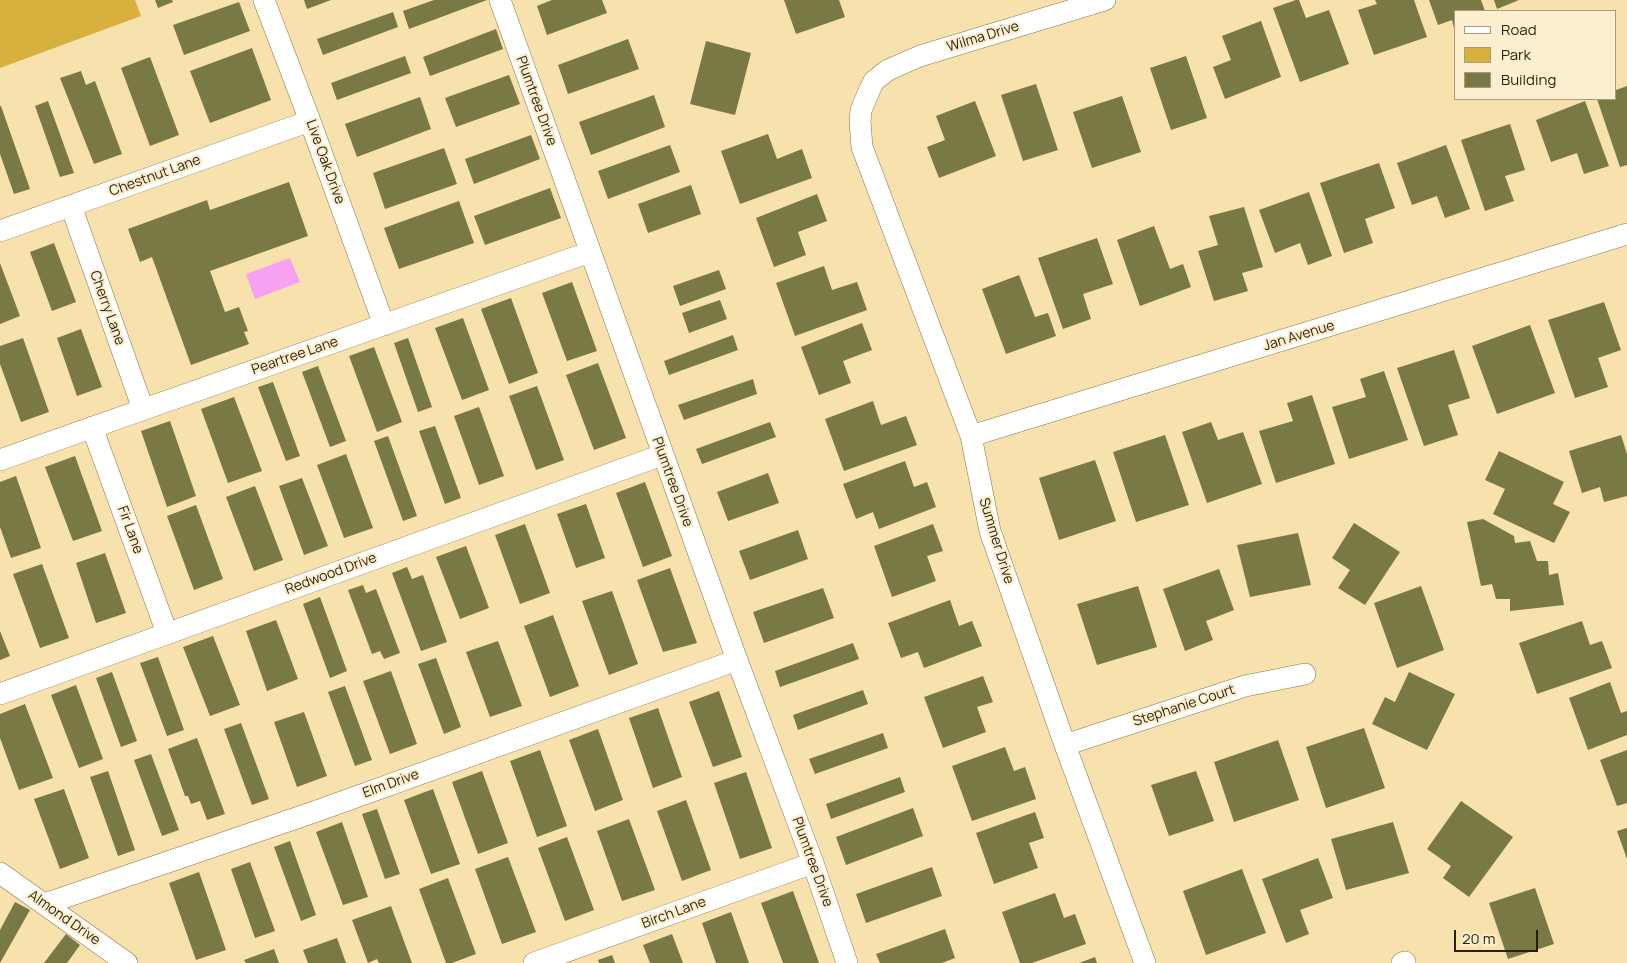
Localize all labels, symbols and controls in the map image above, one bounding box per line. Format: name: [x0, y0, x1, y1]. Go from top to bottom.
legend: [1454, 10, 1617, 100]
street label: Wilma Drive: [945, 18, 1021, 56]
text: Road: [1501, 19, 1537, 40]
text: Park: [1501, 44, 1531, 65]
street label: Plumtree Drive: [512, 54, 560, 148]
text: Building: [1501, 69, 1556, 90]
street label: Live Oak Drive: [302, 117, 348, 207]
street label: Chestnut Lane: [107, 152, 203, 200]
street label: Cherry Lane: [86, 268, 128, 348]
street label: Jan Avenue: [1261, 317, 1337, 355]
street label: Peartree Lane: [250, 333, 340, 379]
street label: Plumtree Drive: [648, 435, 696, 529]
street label: Summer Drive: [975, 496, 1017, 586]
street label: Fir Lane: [114, 504, 146, 556]
street label: Redwood Drive: [283, 550, 379, 598]
street label: Stephanie Court: [1131, 682, 1237, 730]
street label: Elm Drive: [361, 766, 421, 802]
street label: Plumtree Drive: [788, 815, 836, 909]
street label: Almond Drive: [25, 887, 103, 949]
street label: Birch Lane: [640, 894, 708, 932]
scale bar: [1457, 920, 1541, 952]
text: 20 m: [1462, 928, 1495, 949]

